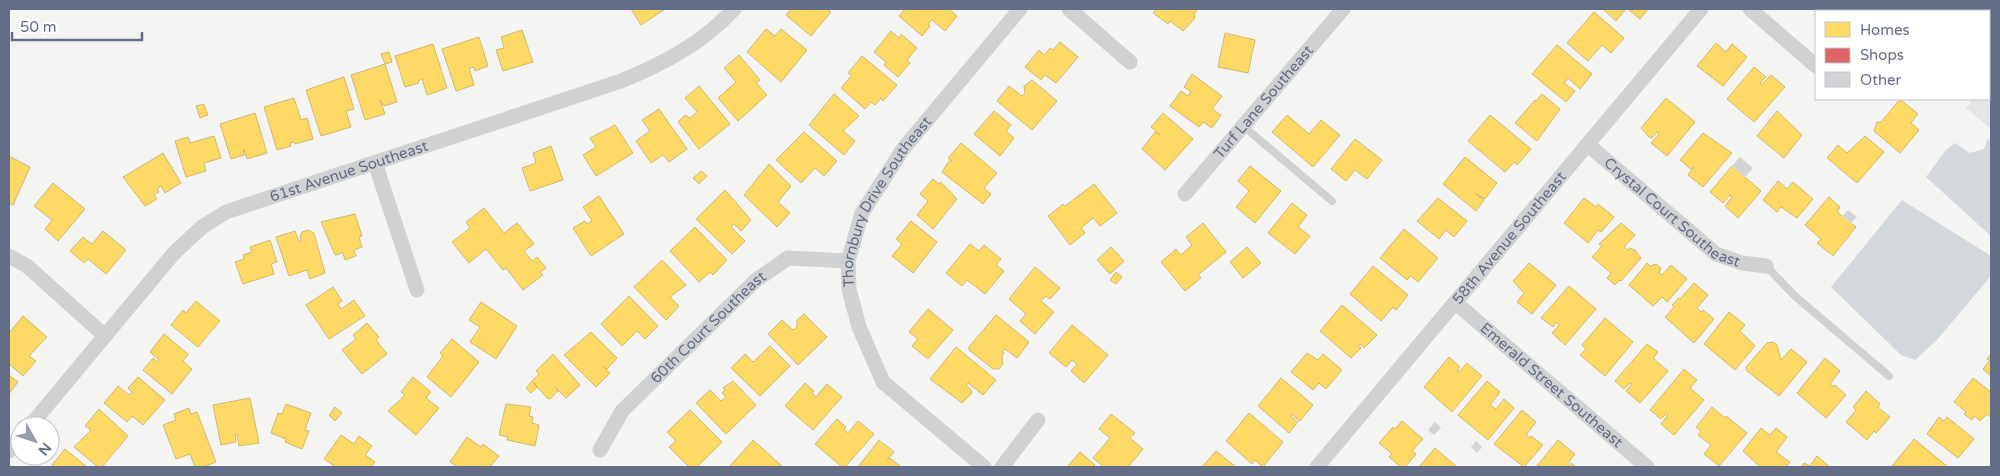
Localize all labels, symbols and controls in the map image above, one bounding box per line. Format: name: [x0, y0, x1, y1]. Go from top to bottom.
scale bar: [12, 10, 142, 42]
legend: [1815, 10, 1990, 100]
text: 50 m: [20, 18, 57, 36]
text: Homes: [1860, 21, 1910, 39]
street label: Turf Lane Southeast: [1210, 41, 1317, 162]
text: Shops: [1860, 46, 1904, 64]
text: Other: [1860, 71, 1902, 89]
street label: Thornbury Drive Southeast: [839, 113, 935, 287]
street label: 61st Avenue Southeast: [267, 137, 430, 206]
street label: Crystal Court Southeast: [1601, 154, 1743, 271]
street label: 58th Avenue Southeast: [1448, 168, 1570, 308]
street label: 60th Court Southeast: [647, 267, 769, 387]
street label: Emerald Street Southeast: [1477, 319, 1627, 451]
north arrow: [10, 416, 60, 466]
text: N: [34, 439, 55, 459]

